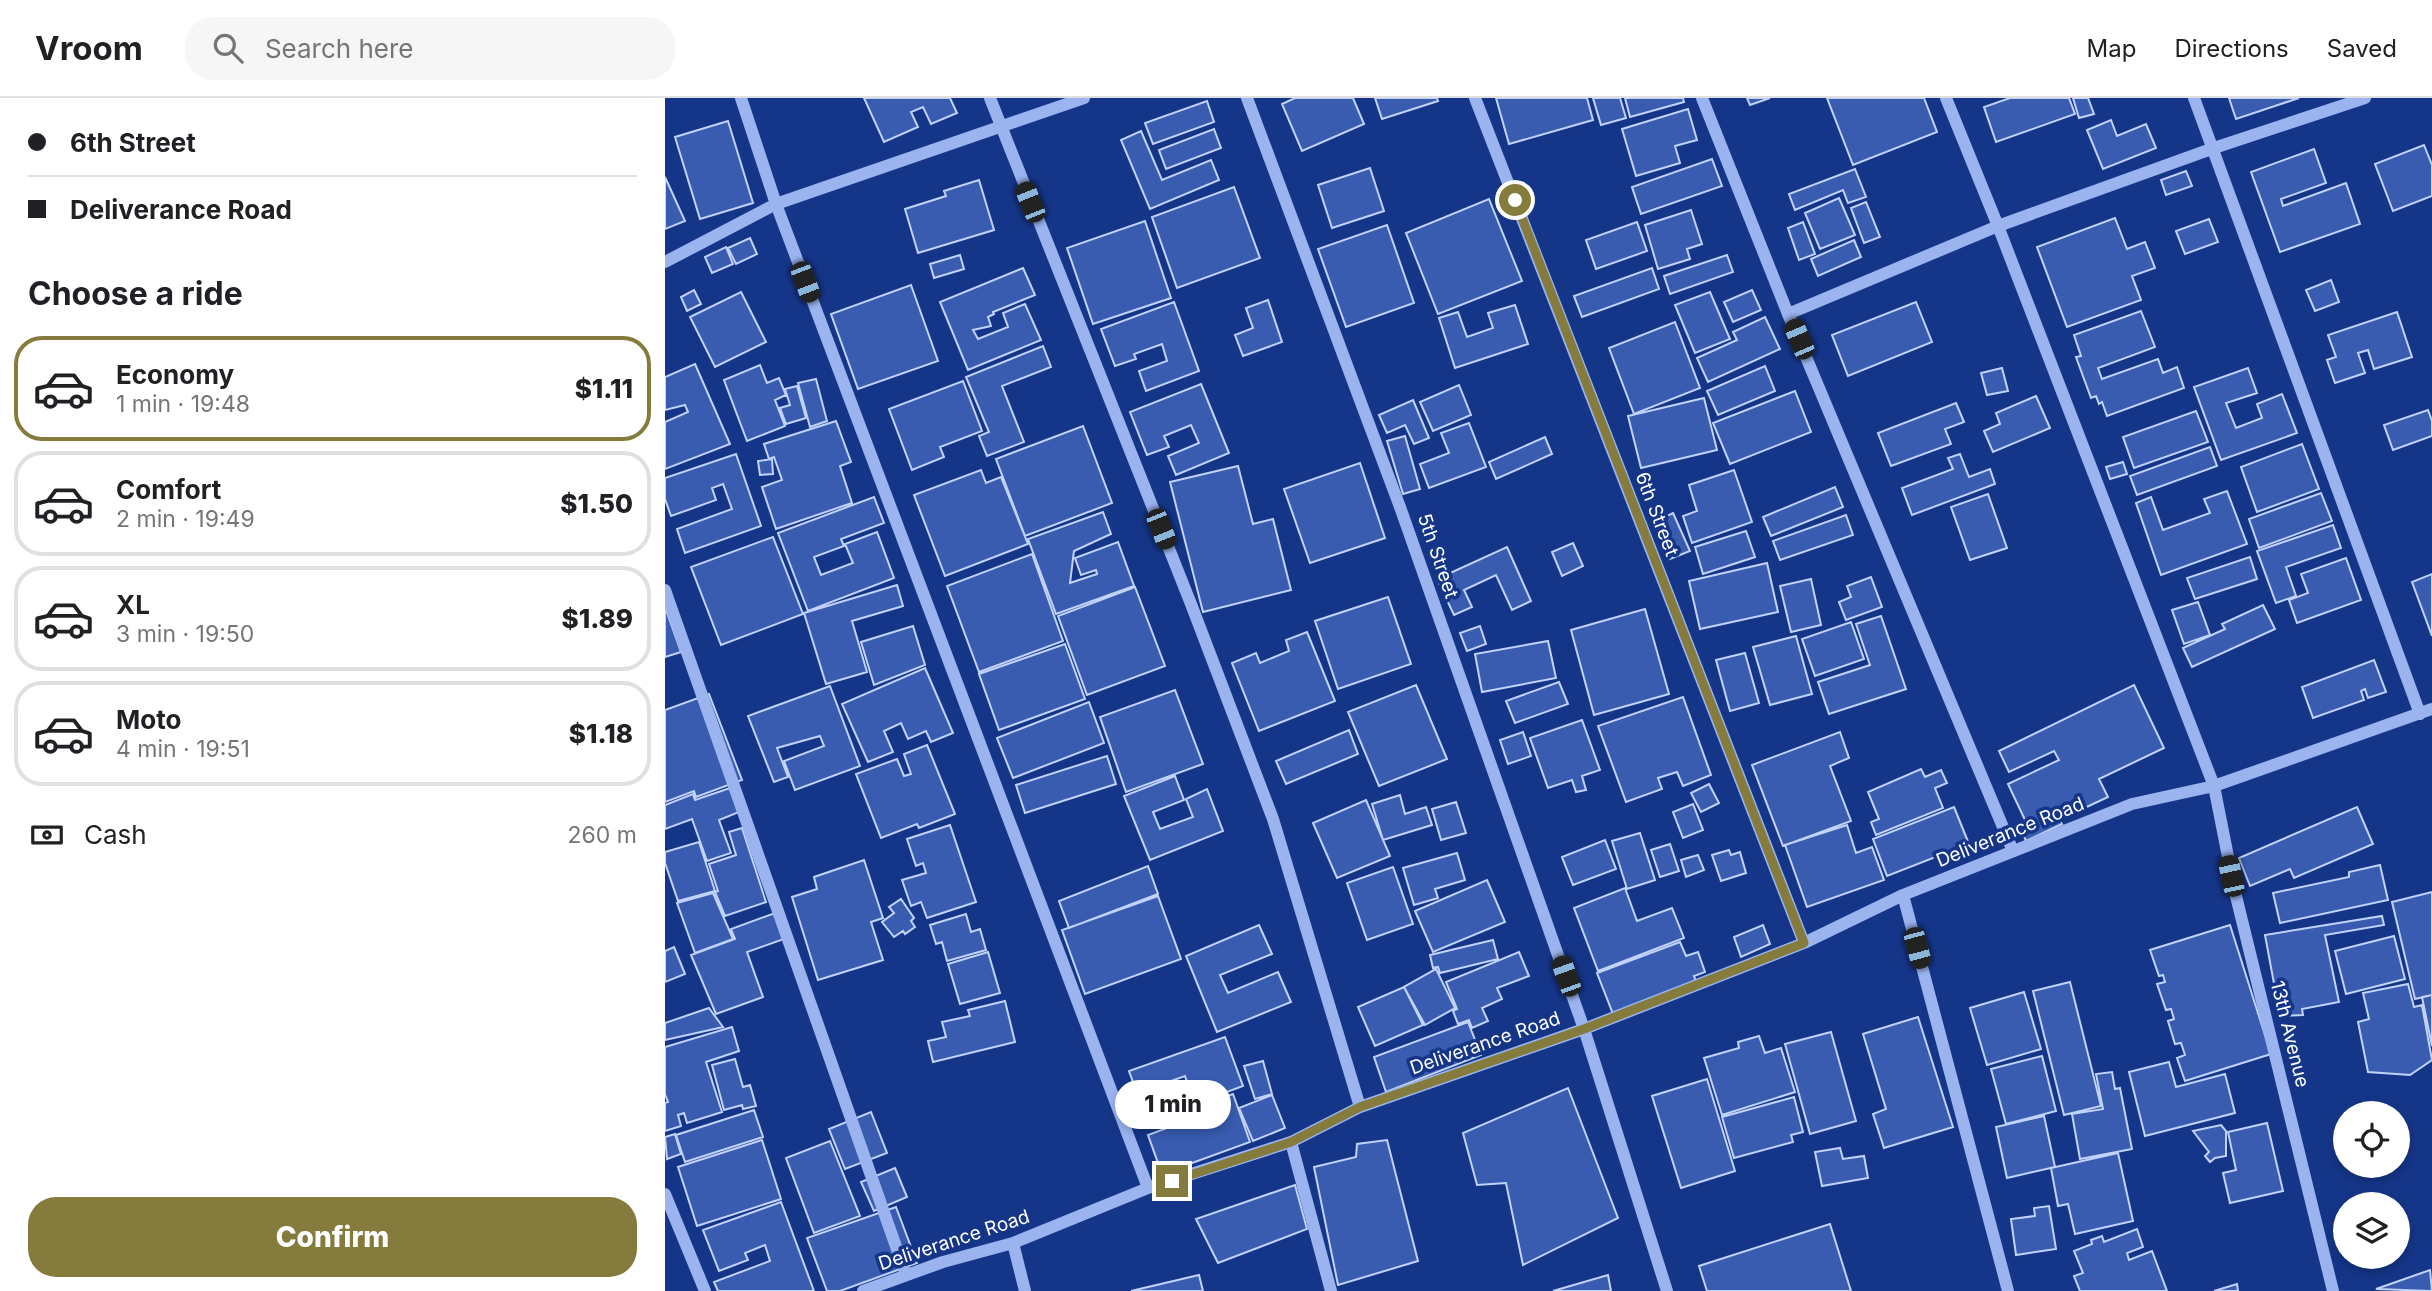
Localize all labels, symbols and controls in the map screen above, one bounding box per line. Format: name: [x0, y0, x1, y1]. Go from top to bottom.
search box: [185, 17, 675, 80]
text: Vroom: [35, 28, 143, 68]
icon: search: [209, 29, 247, 67]
text: Search here: [265, 33, 414, 64]
text: Map: [2087, 34, 2136, 63]
text: Directions: [2174, 34, 2289, 63]
text: Saved: [2327, 34, 2397, 63]
text: 6th Street: [70, 127, 196, 158]
car: [1013, 179, 1048, 225]
route start: [1499, 184, 1531, 216]
text: Deliverance Road: [70, 194, 292, 225]
car: [788, 259, 823, 305]
text: Choose a ride: [28, 274, 243, 313]
car: [1782, 316, 1817, 362]
icon: car: [32, 357, 95, 420]
text: Economy: [116, 359, 234, 390]
text: $1.11: [575, 373, 633, 404]
text: 1 min · 19:48: [116, 390, 250, 418]
street label: 6th Street: [1630, 469, 1684, 559]
icon: car: [32, 472, 95, 535]
text: Comfort: [116, 474, 221, 505]
text: $1.50: [560, 488, 633, 519]
text: 2 min · 19:49: [116, 505, 255, 533]
car: [1144, 506, 1179, 552]
street label: 5th Street: [1413, 511, 1463, 601]
icon: car: [32, 587, 95, 650]
text: XL: [116, 589, 150, 620]
text: $1.89: [562, 603, 633, 634]
text: 3 min · 19:50: [116, 620, 254, 648]
icon: car: [32, 702, 95, 765]
text: Moto: [116, 704, 181, 735]
text: $1.18: [569, 718, 633, 749]
text: 4 min · 19:51: [116, 735, 250, 763]
street label: Deliverance Road: [1933, 792, 2087, 872]
icon: cash: [28, 816, 66, 854]
text: Cash: [84, 819, 147, 850]
text: 260 m: [568, 821, 637, 849]
car: [2217, 853, 2246, 899]
car: [1902, 925, 1933, 971]
car: [1549, 953, 1584, 999]
street label: 13th Avenue: [2266, 978, 2314, 1090]
street label: Deliverance Road: [1407, 1006, 1563, 1080]
callout: 1 min: [1114, 1080, 1230, 1128]
text: 1 min: [1144, 1090, 1202, 1118]
map controls: [2333, 1101, 2410, 1269]
button: locate: [2333, 1101, 2410, 1178]
route end: [1156, 1165, 1188, 1197]
button: layers: [2333, 1192, 2410, 1269]
button: Confirm: [28, 1197, 637, 1277]
street label: Deliverance Road: [876, 1205, 1032, 1275]

